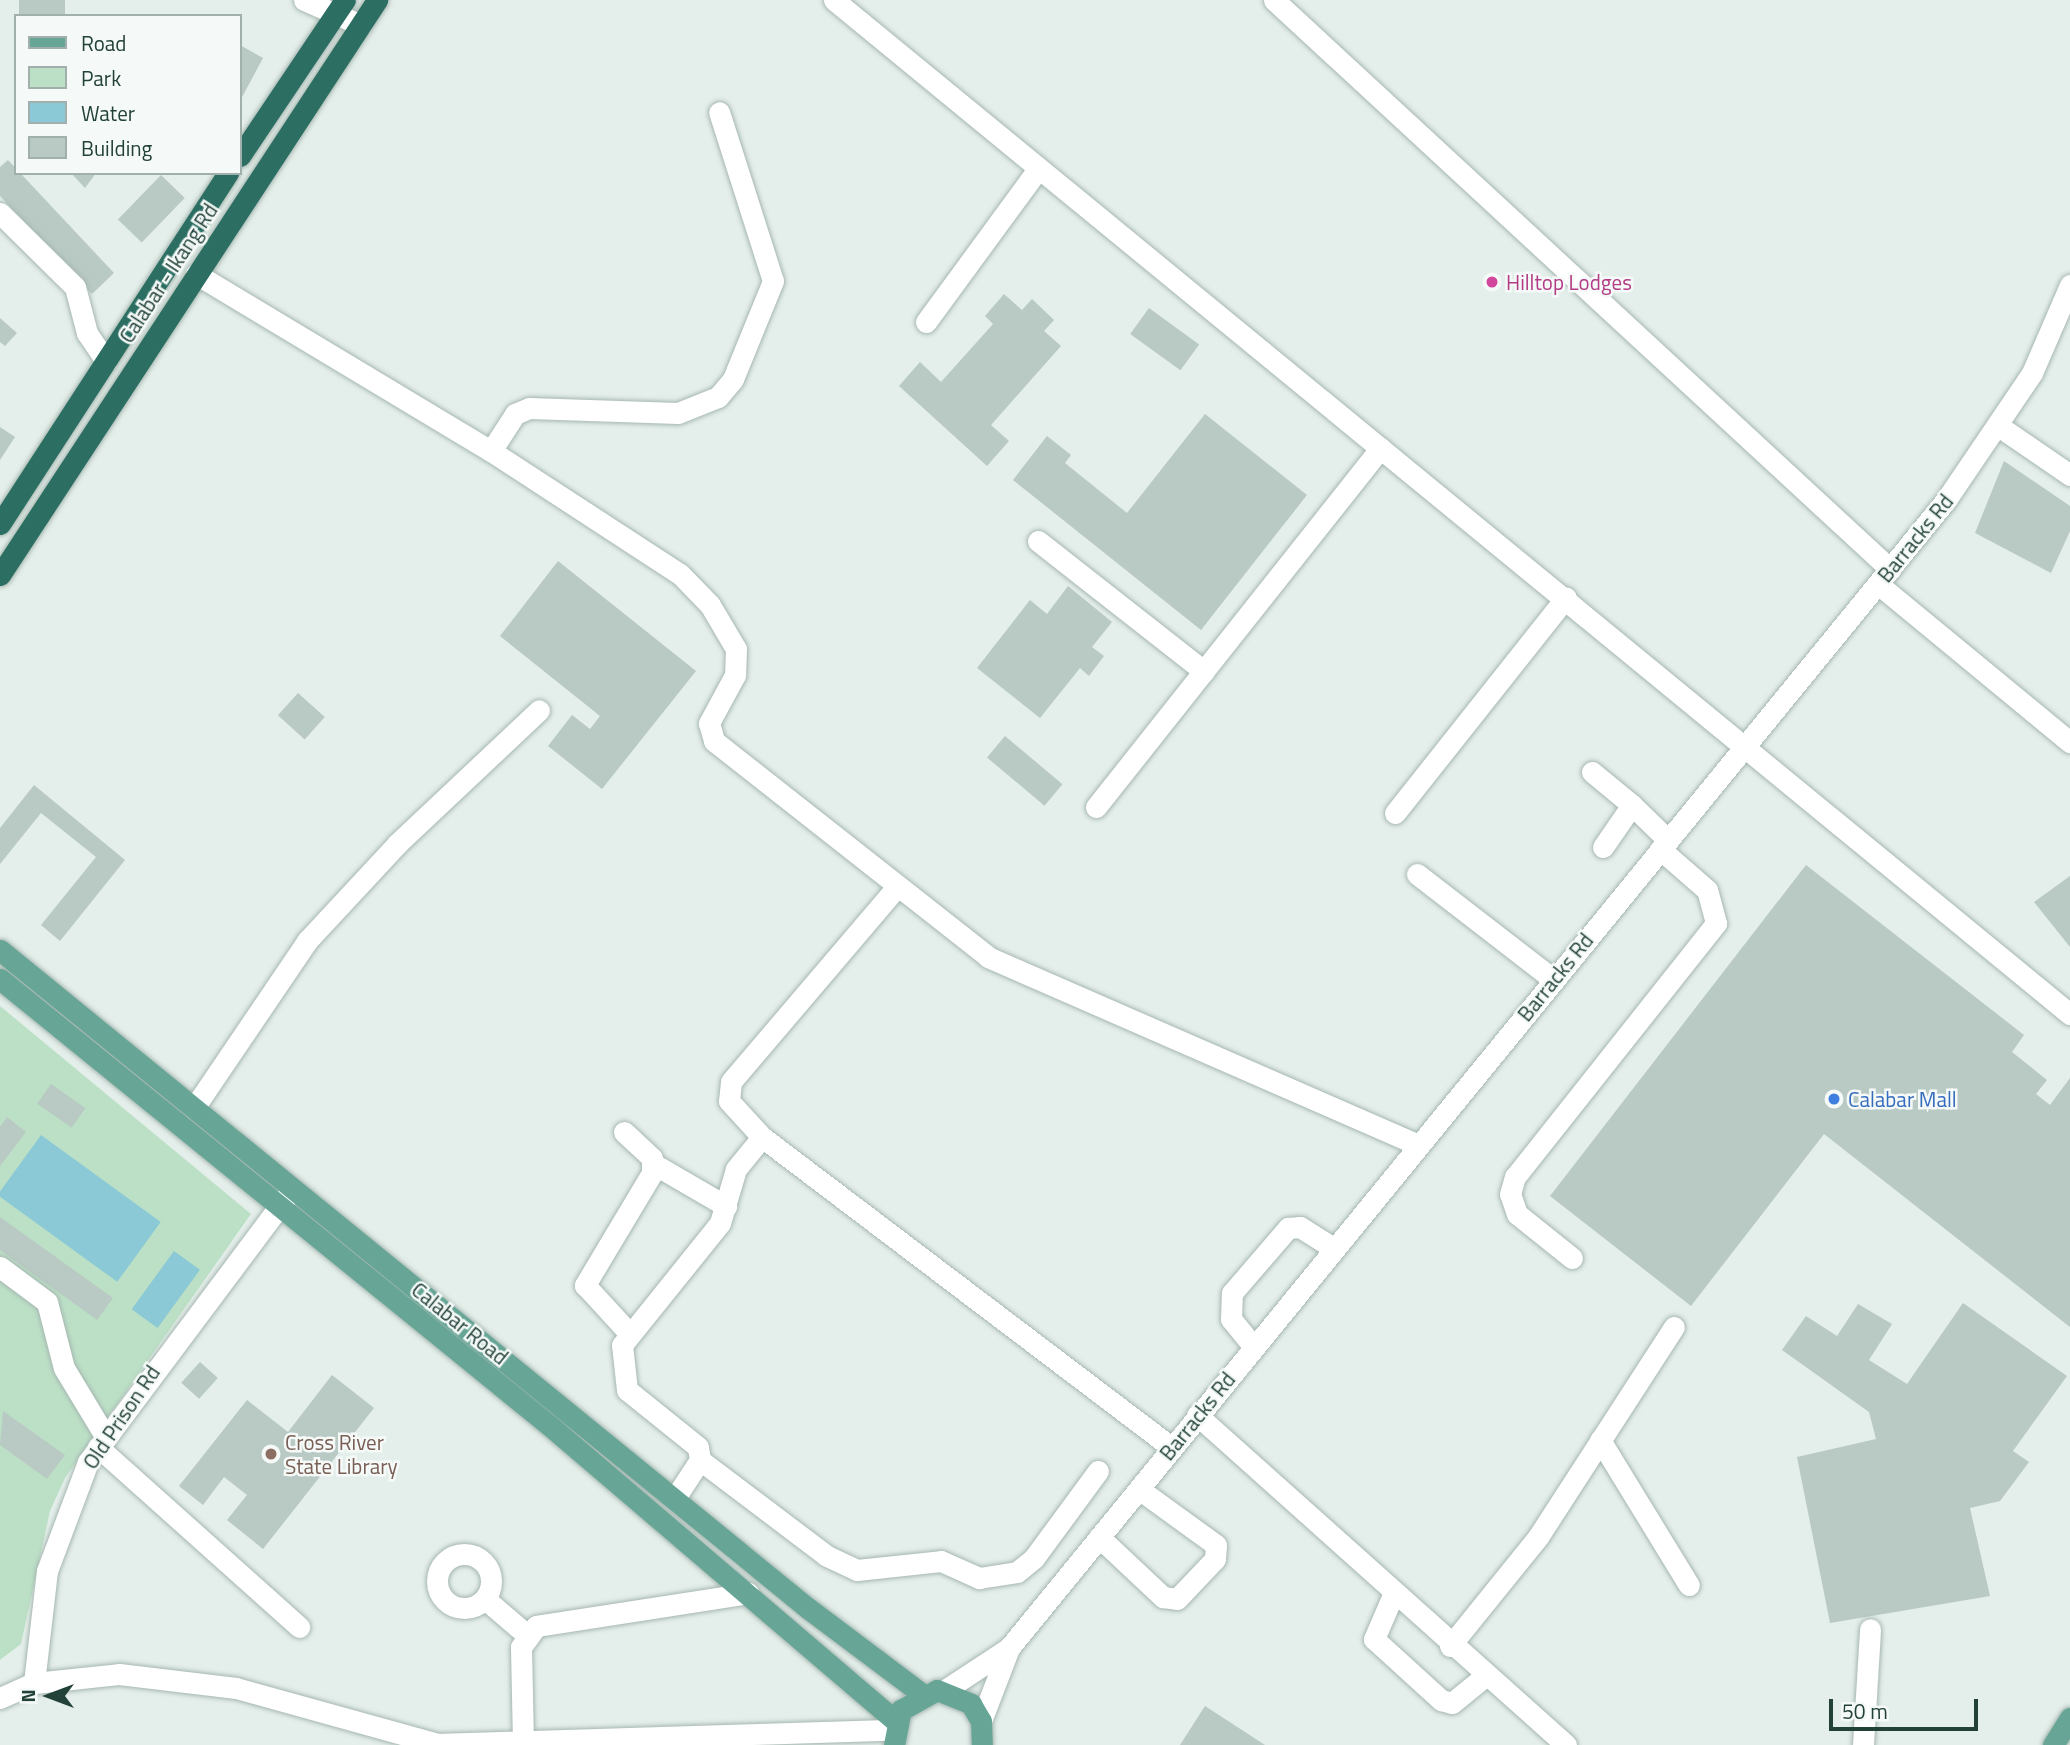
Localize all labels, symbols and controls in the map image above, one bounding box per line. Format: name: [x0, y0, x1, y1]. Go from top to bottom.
legend: [14, 14, 242, 175]
text: Road: [81, 27, 126, 59]
text: Park: [81, 62, 121, 94]
text: Water: [81, 97, 135, 129]
text: Building: [81, 132, 152, 164]
street label: Calabar - Ikang Rd: [114, 199, 222, 347]
place label: Hilltop Lodges: [1506, 269, 1632, 295]
marker: Hilltop Lodges: [1484, 274, 1500, 290]
street label: Barracks Rd: [1872, 489, 1958, 587]
street label: Barracks Rd: [1512, 928, 1598, 1026]
place label: Calabar Mall: [1848, 1086, 1957, 1112]
marker: Calabar Mall: [1826, 1091, 1842, 1107]
street label: Calabar Road: [407, 1277, 513, 1369]
street label: Old Prison Rd: [77, 1360, 165, 1474]
street label: Barracks Rd: [1154, 1367, 1240, 1465]
place label: Cross River State Library: [285, 1429, 398, 1479]
marker: Cross River State Library: [263, 1446, 279, 1462]
north arrow: [14, 1661, 84, 1731]
scale bar: [1832, 1686, 1981, 1730]
text: N: [13, 1689, 42, 1703]
text: 50 m: [1842, 1695, 1888, 1727]

